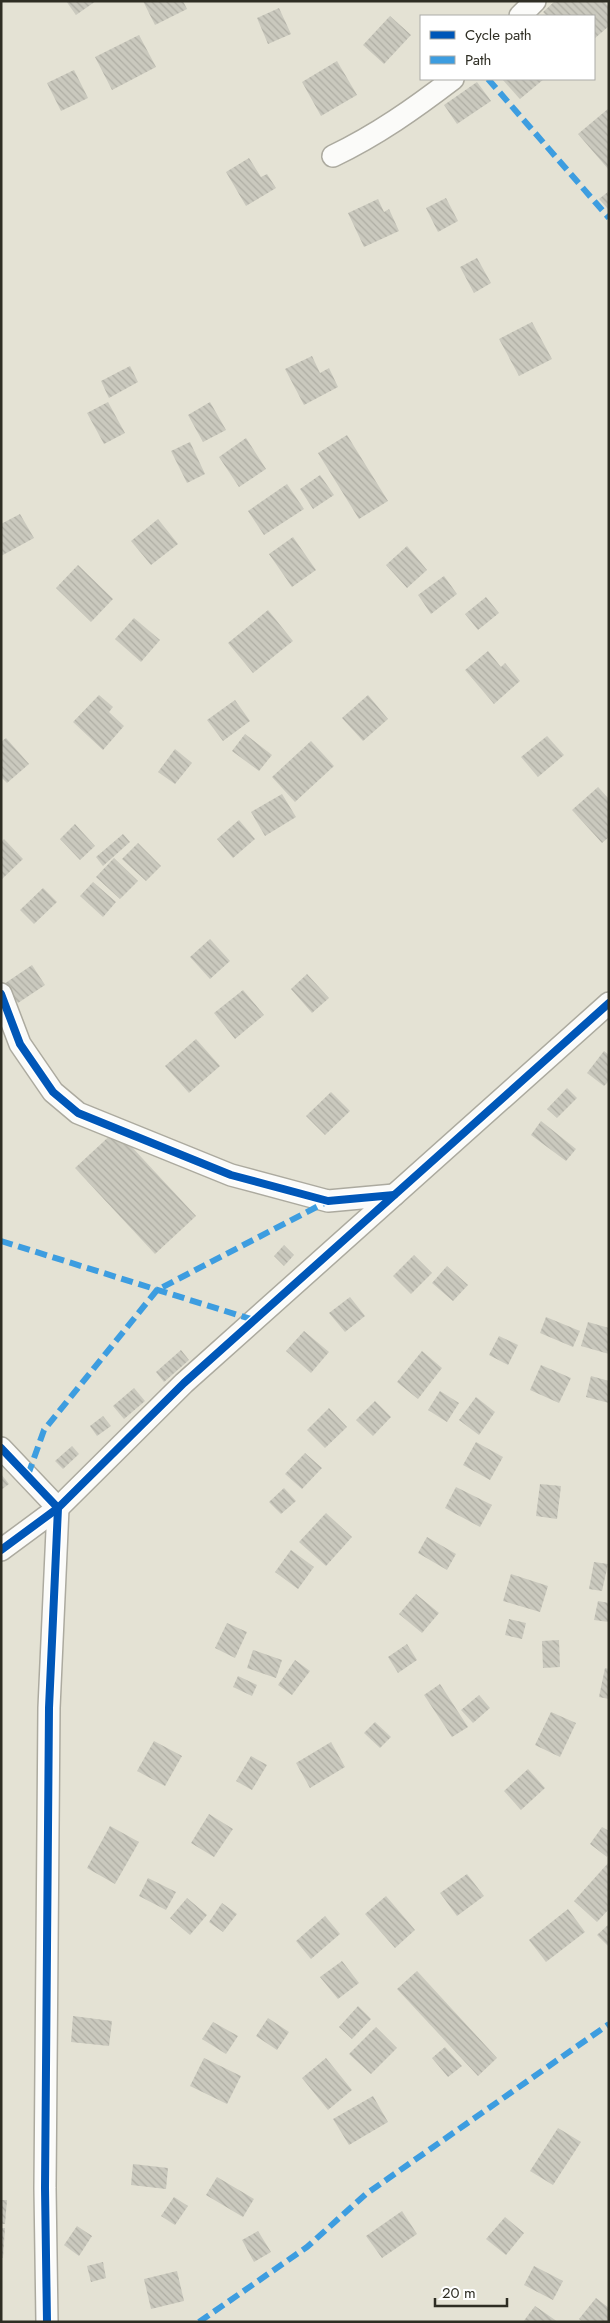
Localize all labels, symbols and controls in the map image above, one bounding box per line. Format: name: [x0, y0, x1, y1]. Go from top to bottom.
legend: [420, 15, 595, 80]
text: Cycle path: [465, 24, 532, 46]
text: Path: [465, 49, 491, 71]
scale bar: [435, 2276, 508, 2308]
text: 20 m: [442, 2282, 476, 2304]

